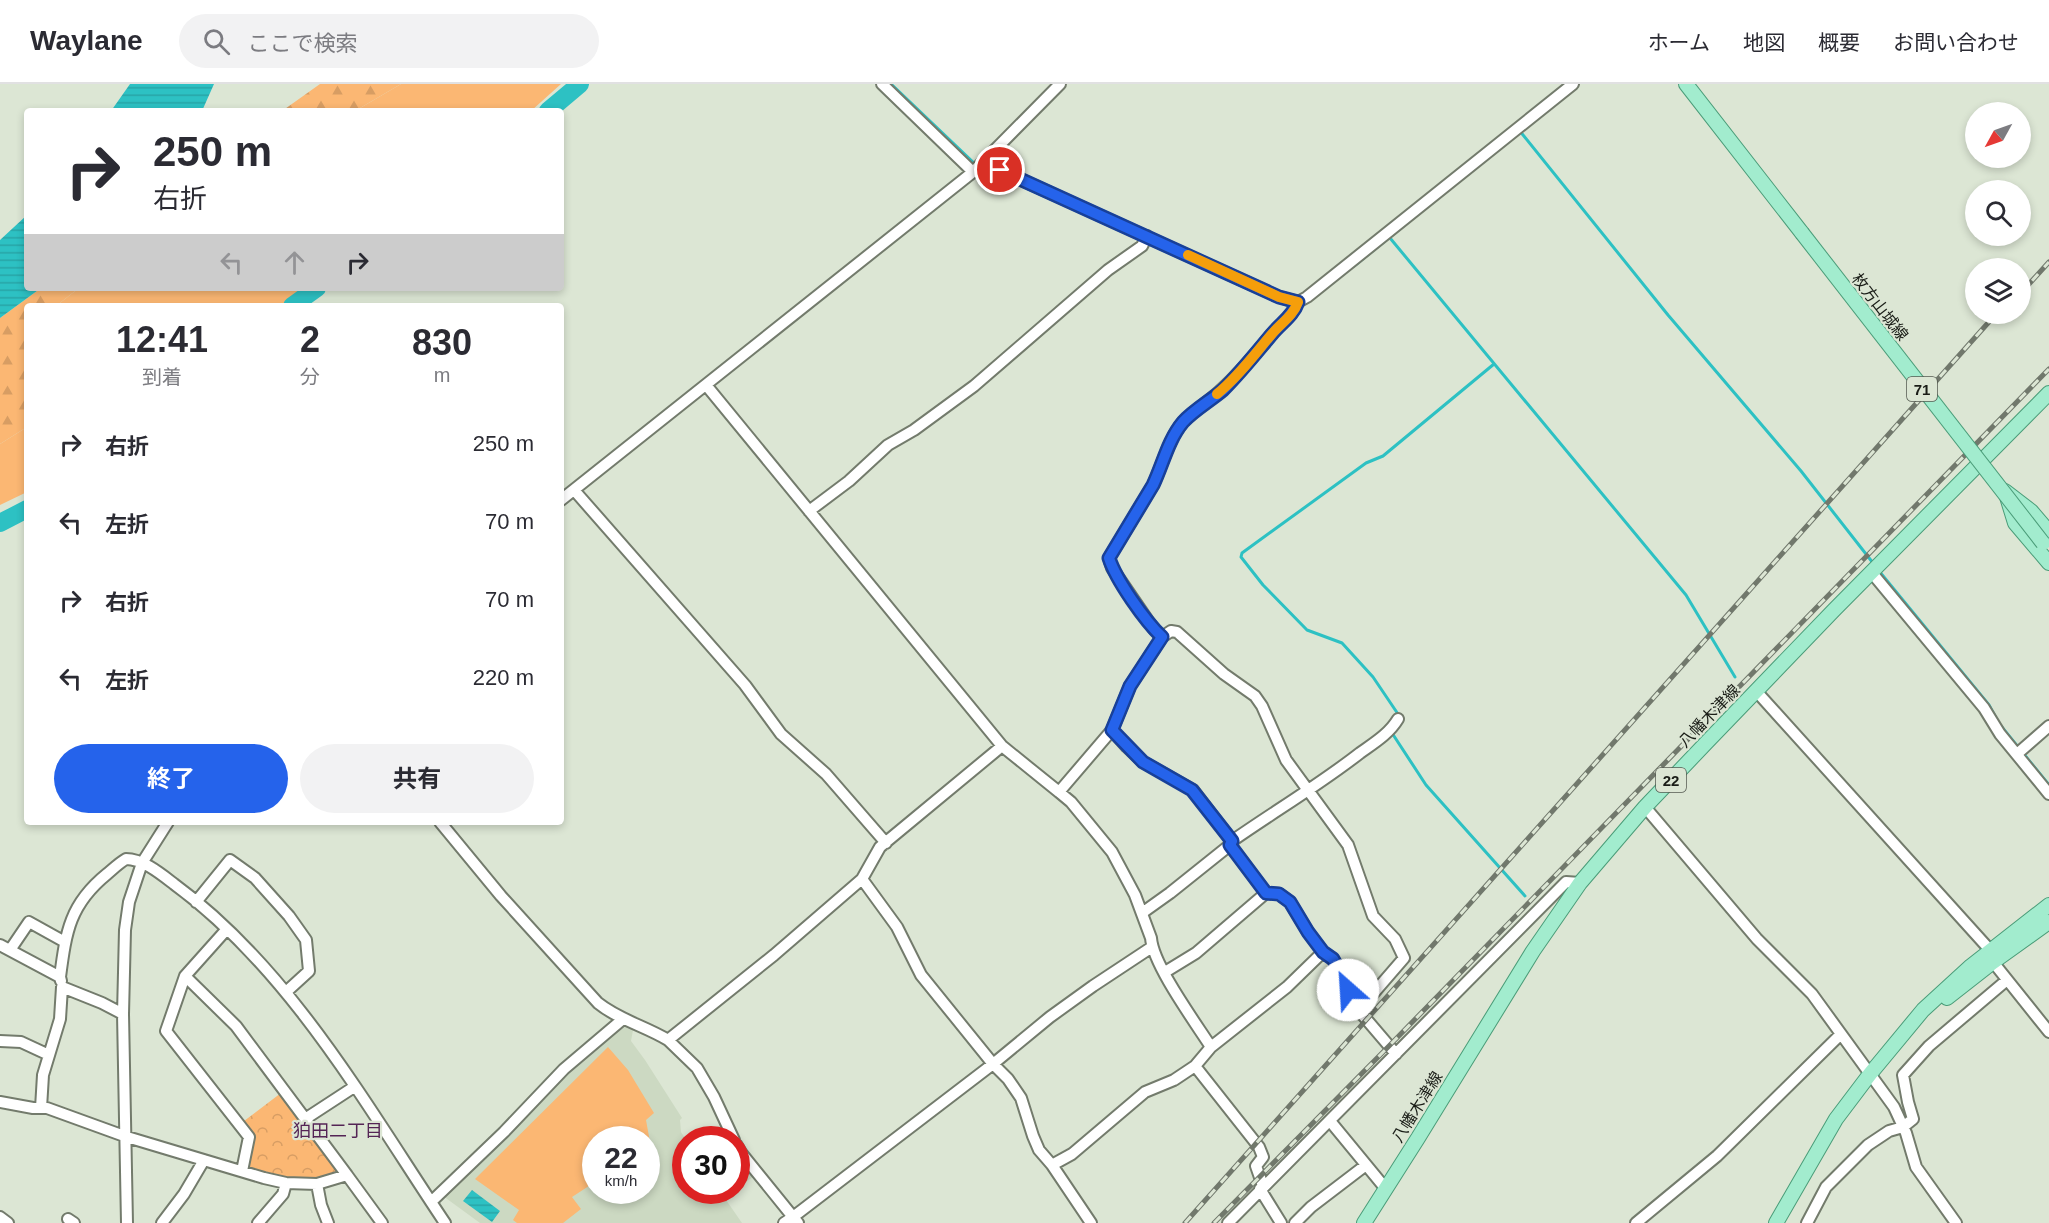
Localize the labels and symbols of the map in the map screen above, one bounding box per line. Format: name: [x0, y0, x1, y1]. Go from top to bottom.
north arrow: [1965, 102, 2031, 168]
pin: [974, 144, 1025, 195]
street label: 枚方山城線: [1849, 270, 1911, 344]
road number: 71: [1907, 377, 1937, 401]
street label: 八幡木津線: [1675, 681, 1743, 751]
road number: 22: [1656, 768, 1686, 792]
position arrow: [1316, 958, 1380, 1022]
street label: 八幡木津線: [1389, 1069, 1445, 1145]
district label: 狛田二丁目: [293, 1121, 383, 1141]
speed limit sign: 30: [672, 1126, 750, 1204]

